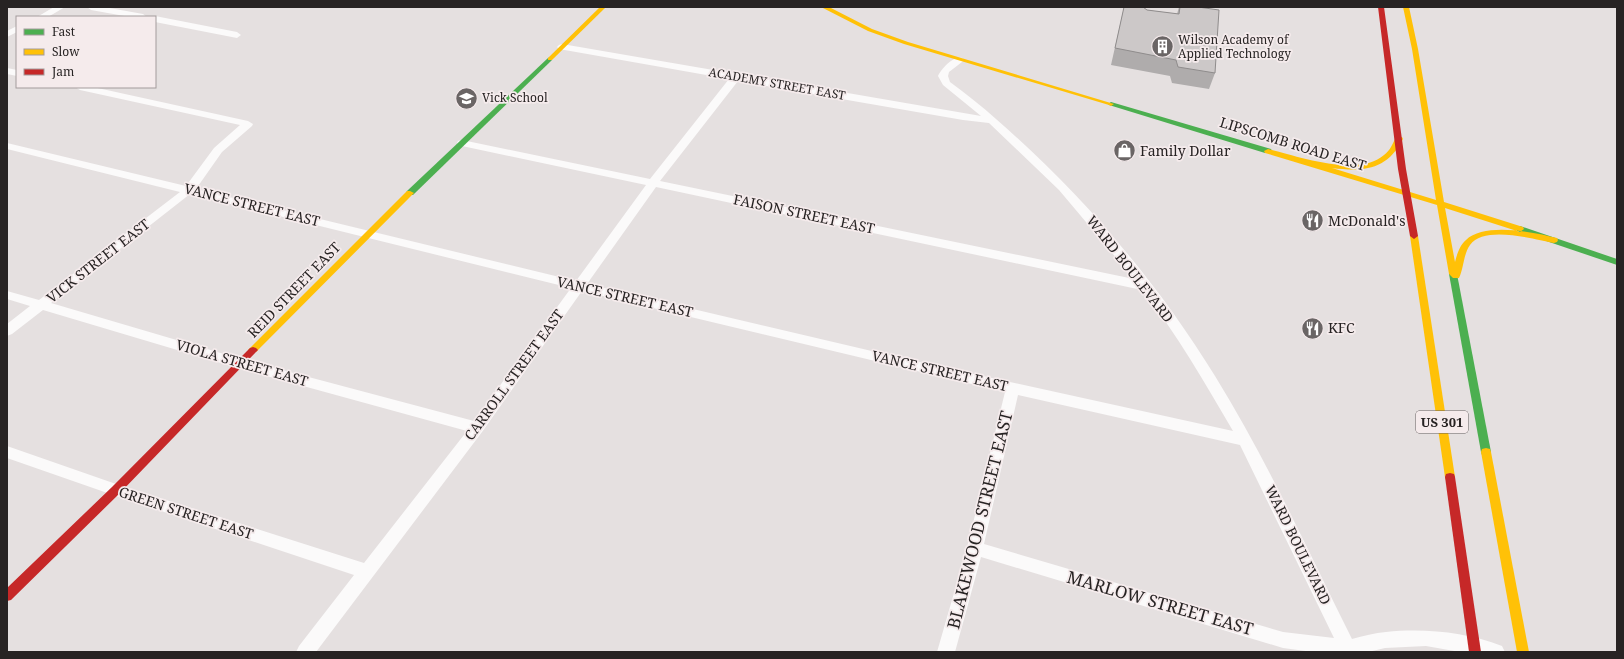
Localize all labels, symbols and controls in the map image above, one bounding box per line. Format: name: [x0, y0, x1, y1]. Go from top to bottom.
legend: [16, 16, 156, 88]
text: Fast: [52, 23, 75, 40]
place label: Wilson Academy of Applied Technology: [1178, 31, 1291, 62]
building icon: Wilson Academy of Applied Technology: [1150, 34, 1176, 60]
text: Slow: [52, 43, 80, 60]
text: Jam: [51, 63, 74, 80]
street label: ACADEMY STREET EAST: [707, 63, 847, 104]
school or university icon: Vick School: [453, 85, 479, 111]
place label: Vick School: [482, 89, 548, 106]
street label: LIPSCOMB ROAD EAST: [1218, 112, 1369, 175]
shop icon: Family Dollar: [1111, 138, 1137, 164]
place label: Family Dollar: [1140, 141, 1231, 160]
street label: VANCE STREET EAST: [182, 178, 322, 231]
street label: FAISON STREET EAST: [732, 189, 877, 238]
restaurant icon: McDonald's: [1299, 208, 1325, 234]
street label: WARD BOULEVARD: [1083, 211, 1178, 326]
place label: McDonald's: [1328, 211, 1406, 230]
street label: VICK STREET EAST: [42, 214, 153, 307]
street label: REID STREET EAST: [243, 237, 345, 342]
street label: VANCE STREET EAST: [555, 272, 695, 322]
street label: CARROLL STREET EAST: [460, 305, 568, 444]
restaurant icon: KFC: [1299, 315, 1325, 341]
place label: KFC: [1328, 318, 1355, 337]
street label: VIOLA STREET EAST: [174, 335, 311, 391]
street label: VANCE STREET EAST: [870, 346, 1010, 396]
street label: BLAKEWOOD STREET EAST: [941, 408, 1018, 631]
road number: US 301: [1416, 411, 1468, 433]
street label: GREEN STREET EAST: [117, 482, 256, 543]
street label: WARD BOULEVARD: [1261, 482, 1336, 608]
street label: MARLOW STREET EAST: [1064, 565, 1256, 640]

